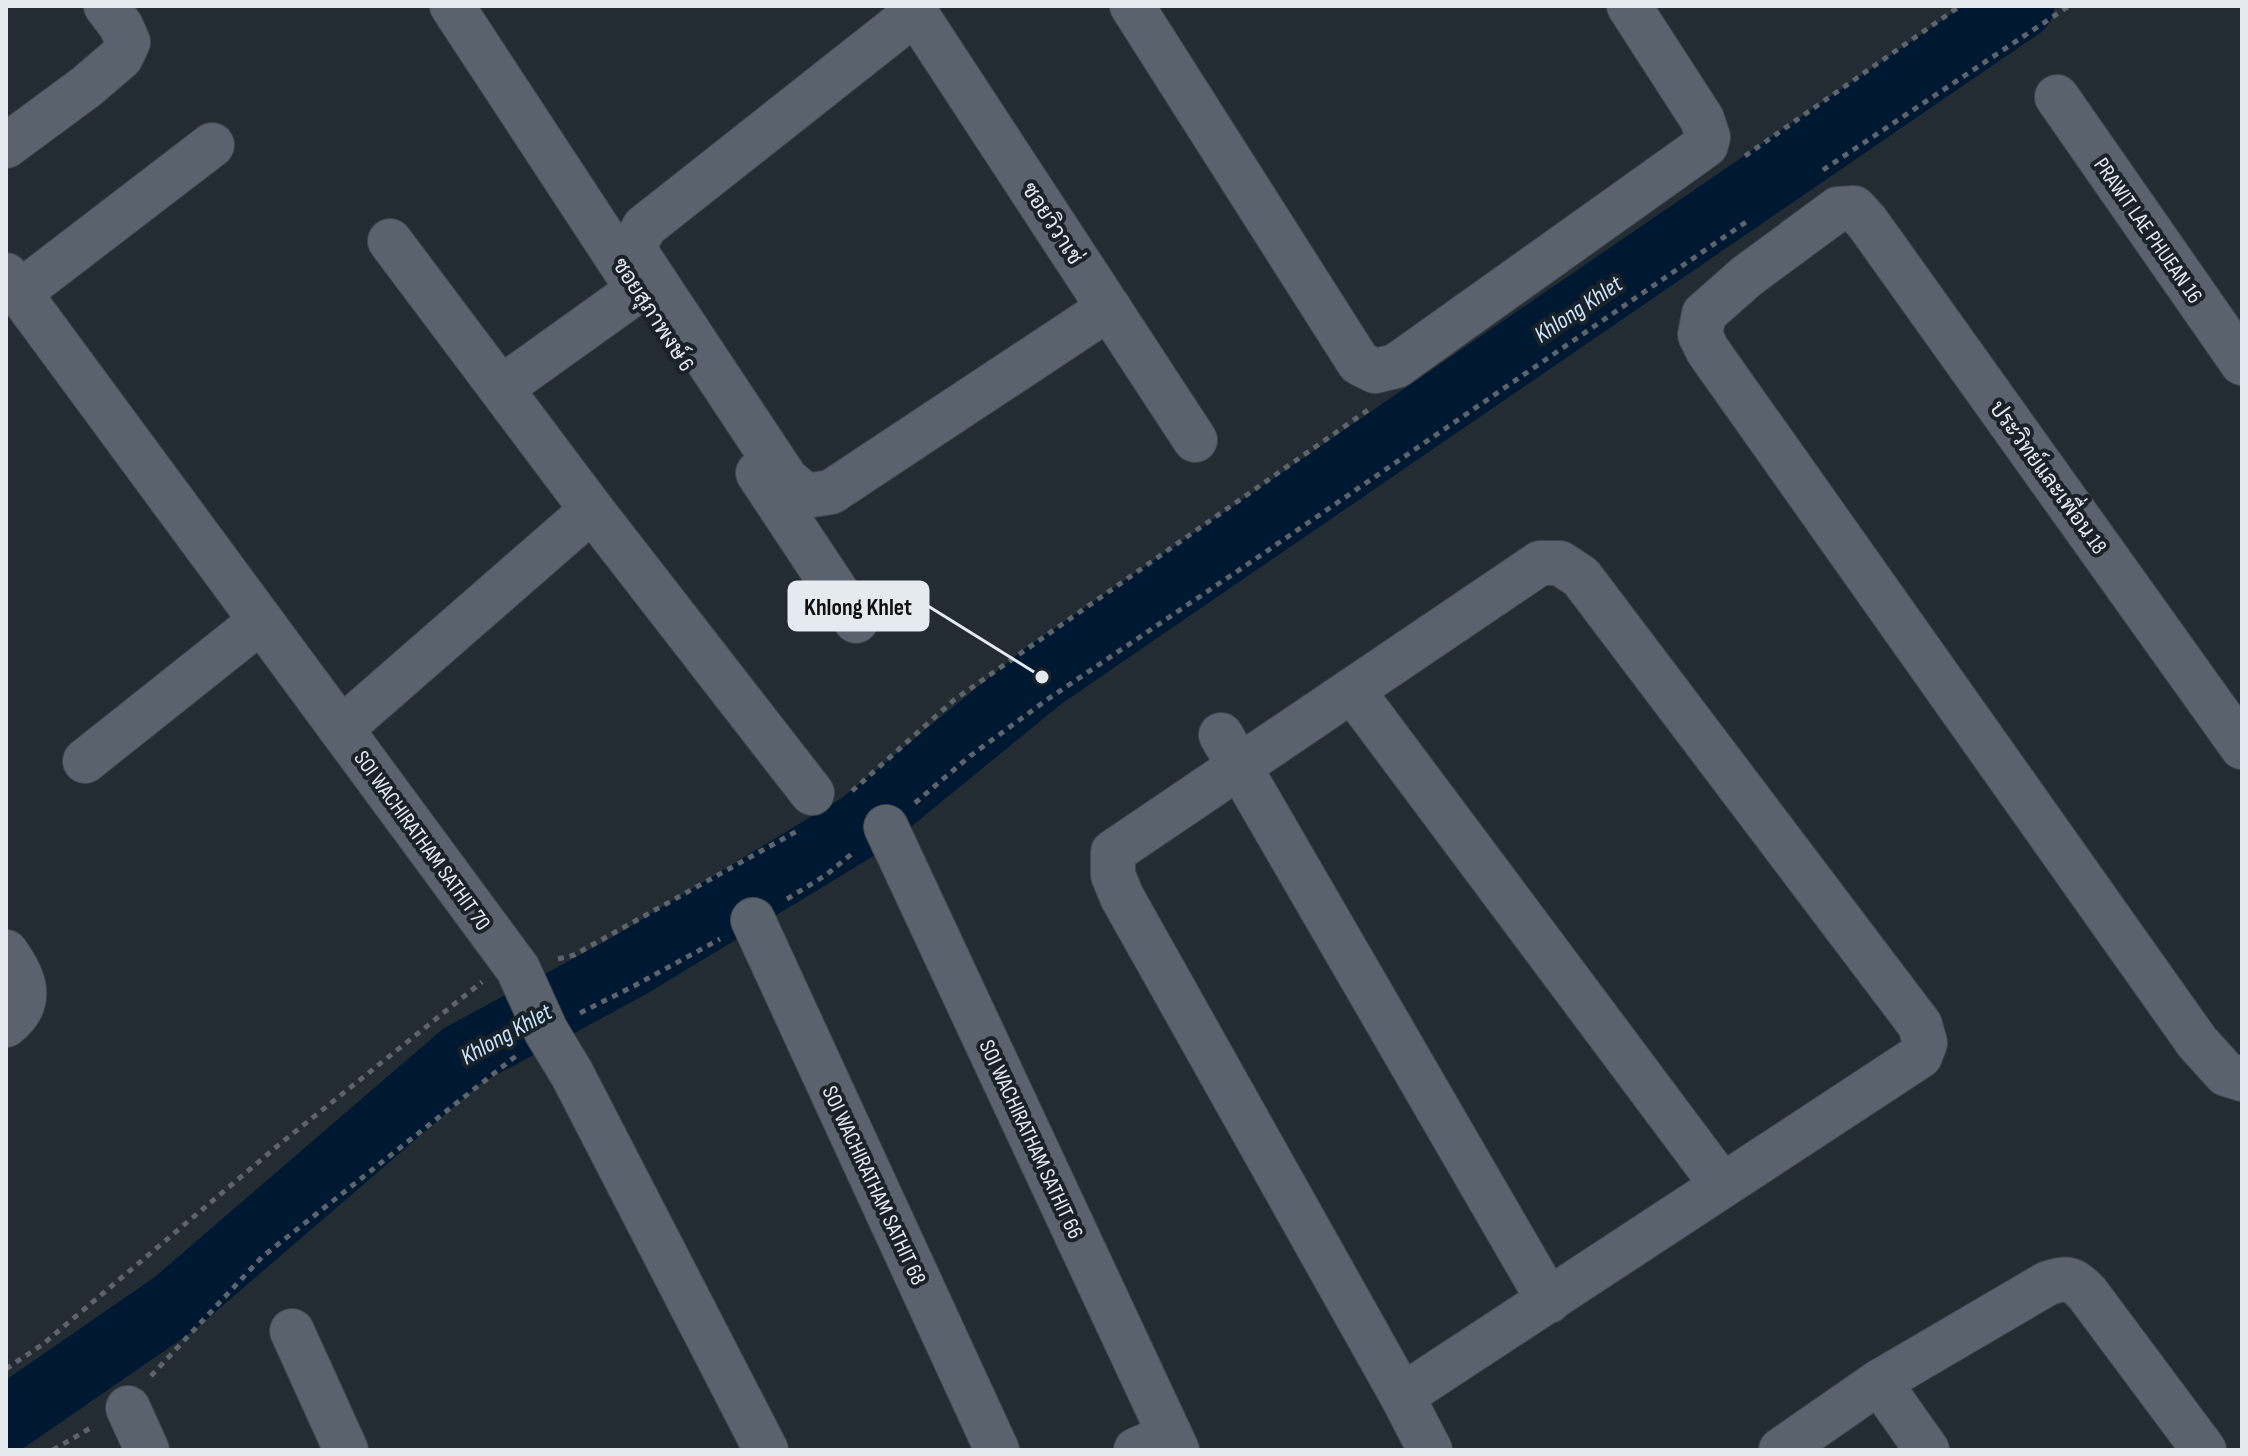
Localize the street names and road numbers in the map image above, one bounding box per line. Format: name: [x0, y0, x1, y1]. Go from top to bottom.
street label: PRAWIT LAE PHUEAN 16: [2088, 153, 2208, 309]
street label: ซอยวิวาเช่: [1015, 177, 1089, 270]
street label: ซอยสุภาพงษ์ 6: [605, 252, 701, 377]
street label: ประวิทย์และเพื่อน 18: [1983, 392, 2118, 560]
street label: SOI WACHIRATHAM SATHIT 70: [348, 746, 496, 936]
street label: SOI WACHIRATHAM SATHIT 66: [973, 1036, 1089, 1243]
street label: SOI WACHIRATHAM SATHIT 68: [816, 1082, 932, 1289]

